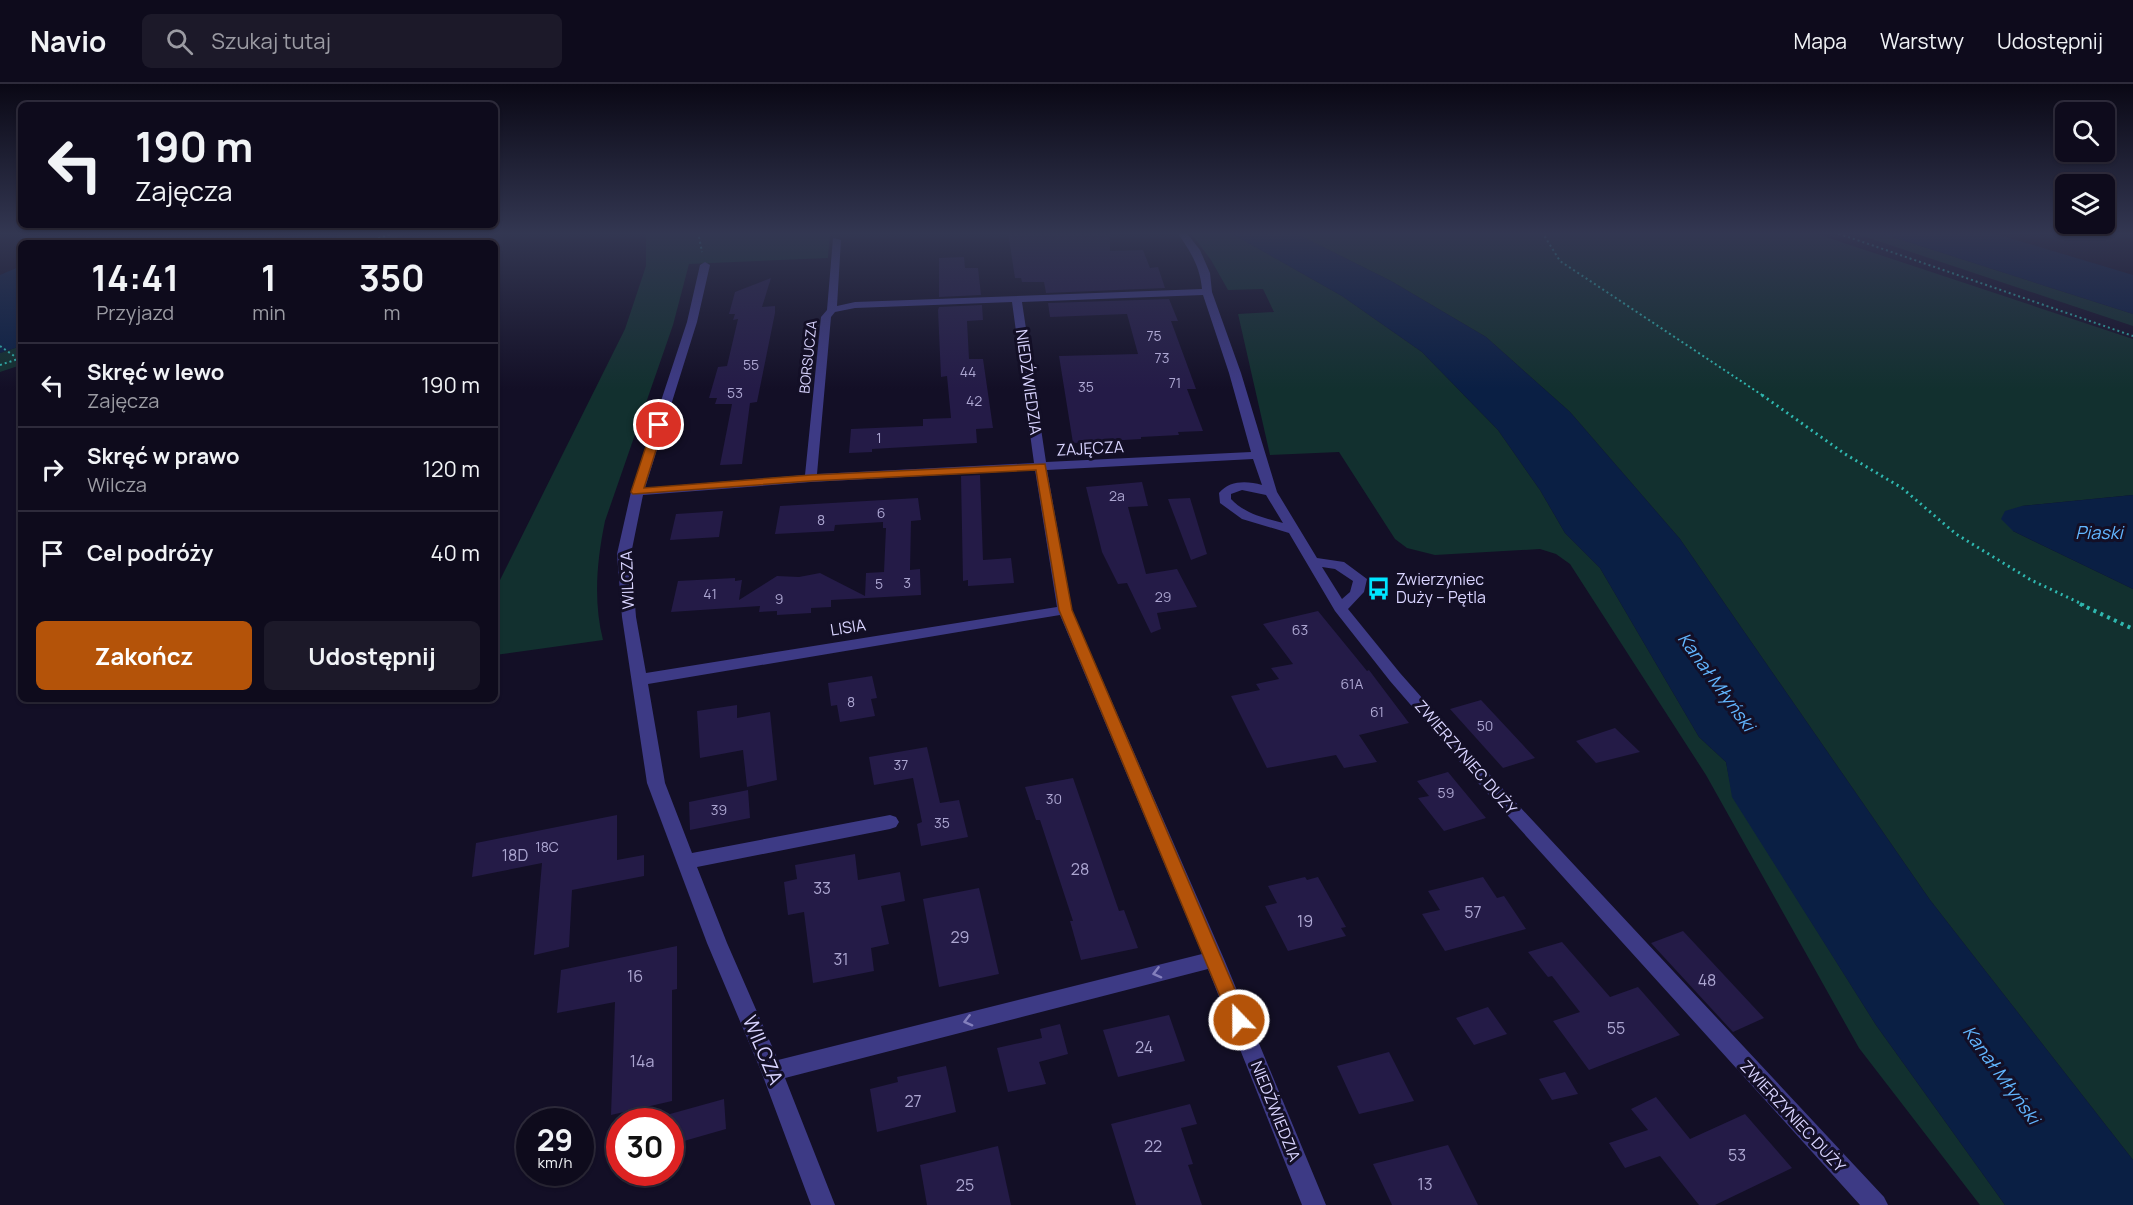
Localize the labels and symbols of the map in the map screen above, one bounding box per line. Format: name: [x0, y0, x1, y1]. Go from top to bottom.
street label: BORSUCZA: [794, 319, 821, 394]
house number: 75: [1146, 326, 1162, 345]
street label: NIEDŹWIEDZIA: [1011, 328, 1047, 436]
house number: 73: [1155, 348, 1169, 367]
house number: 55: [743, 355, 759, 374]
house number: 44: [960, 362, 976, 381]
house number: 71: [1169, 373, 1181, 392]
house number: 35: [1078, 377, 1094, 396]
house number: 53: [727, 383, 743, 402]
house number: 42: [966, 391, 982, 410]
pin: [633, 399, 684, 450]
house number: 1: [876, 428, 882, 447]
street label: ZAJĘCZA: [1056, 435, 1124, 461]
house number: 2a: [1109, 486, 1125, 505]
house number: 6: [877, 503, 885, 522]
house number: 8: [817, 510, 825, 529]
water label: Piaski: [2075, 520, 2126, 544]
street label: WILCZA: [615, 550, 639, 610]
place label: Zwierzyniec Duży – Pętla: [1396, 568, 1486, 608]
house number: 3: [903, 573, 911, 592]
house number: 5: [875, 574, 883, 593]
bus stop icon: Zwierzyniec Duży – Pętla: [1365, 575, 1391, 601]
house number: 41: [703, 584, 717, 603]
house number: 29: [1155, 587, 1171, 606]
house number: 9: [775, 589, 783, 608]
street label: LISIA: [829, 613, 867, 641]
house number: 63: [1292, 620, 1308, 639]
water label: Kanał Młyński: [1673, 627, 1762, 738]
house number: 61A: [1341, 674, 1364, 693]
house number: 8: [847, 692, 855, 711]
street label: ZWIERZYNIEC DUŻY: [1410, 695, 1522, 819]
house number: 61: [1370, 702, 1384, 721]
house number: 50: [1477, 716, 1493, 735]
house number: 37: [894, 755, 908, 774]
house number: 59: [1438, 783, 1454, 802]
house number: 30: [1046, 789, 1062, 808]
house number: 39: [711, 800, 727, 819]
house number: 35: [934, 813, 950, 832]
house number: 18C: [535, 837, 559, 856]
house number: 18D: [502, 844, 528, 866]
house number: 28: [1071, 858, 1089, 880]
house number: 33: [813, 877, 831, 899]
house number: 57: [1464, 901, 1482, 923]
house number: 19: [1297, 910, 1313, 932]
house number: 29: [950, 926, 970, 948]
house number: 31: [833, 948, 849, 970]
house number: 16: [627, 965, 643, 987]
one-way arrow: [1153, 966, 1163, 979]
house number: 48: [1698, 969, 1716, 991]
position arrow: [1207, 988, 1271, 1052]
street label: WILCZA: [737, 1011, 790, 1089]
one-way arrow: [964, 1014, 974, 1026]
house number: 55: [1607, 1017, 1625, 1039]
water label: Kanał Młyński: [1958, 1020, 2047, 1131]
house number: 24: [1135, 1036, 1153, 1058]
house number: 14a: [630, 1050, 654, 1072]
street label: ZWIERZYNIEC DUŻY: [1735, 1055, 1851, 1177]
street label: NIEDŹWIEDZIA: [1246, 1058, 1306, 1164]
house number: 27: [904, 1090, 922, 1112]
speed limit sign: 30: [606, 1108, 684, 1186]
house number: 22: [1144, 1135, 1162, 1157]
house number: 53: [1728, 1144, 1746, 1166]
house number: 13: [1417, 1173, 1433, 1195]
house number: 25: [956, 1174, 974, 1196]

